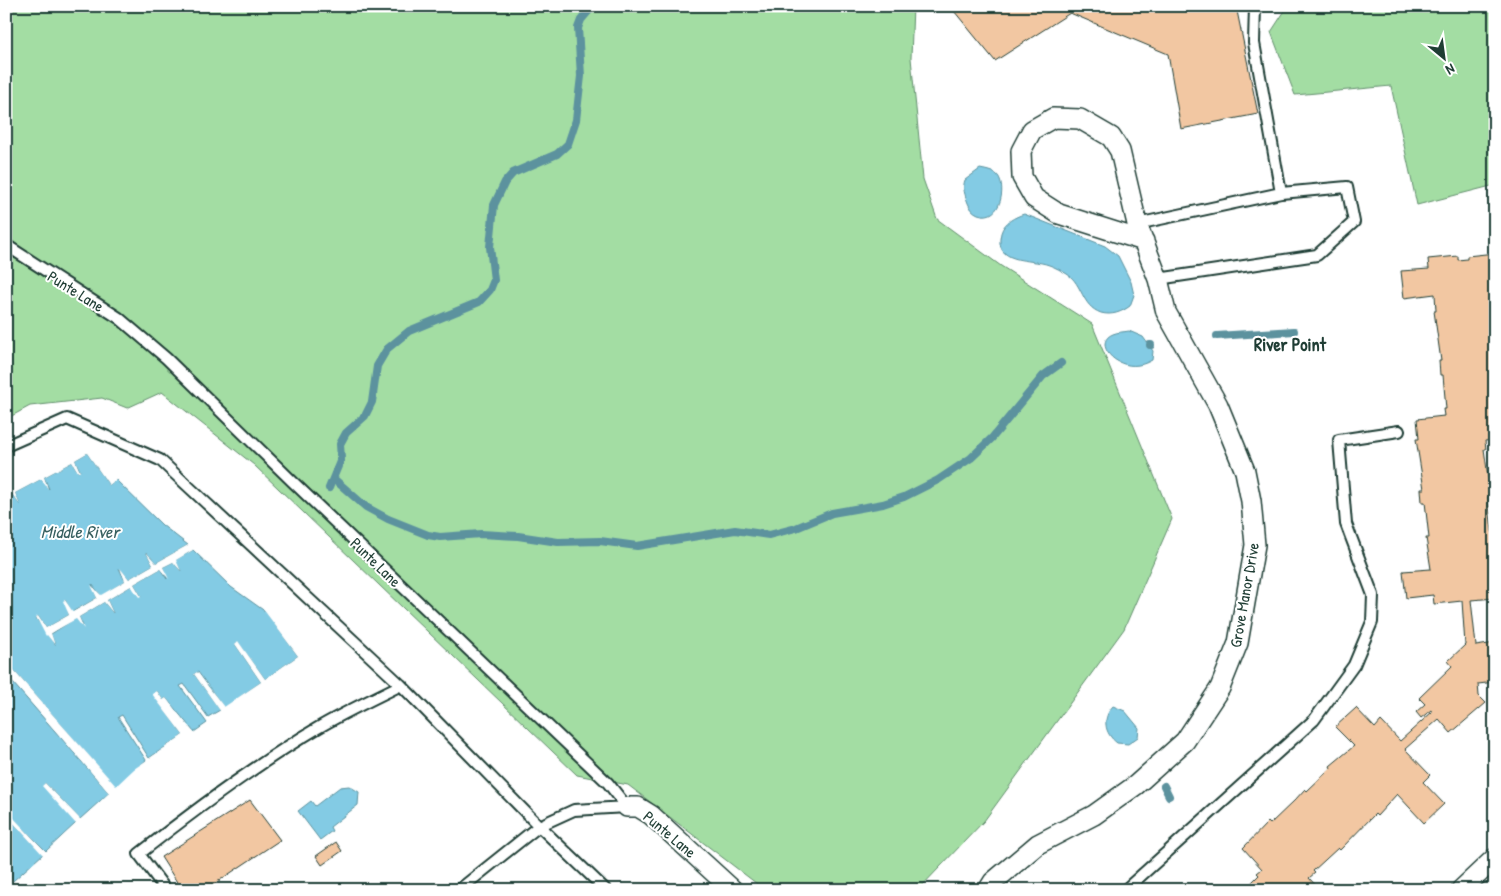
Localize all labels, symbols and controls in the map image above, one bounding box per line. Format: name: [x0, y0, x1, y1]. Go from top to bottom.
north arrow: [1418, 32, 1468, 82]
text: N: [1442, 60, 1458, 80]
street label: Punte Lane: [44, 265, 109, 317]
district label: River Point: [1254, 332, 1327, 357]
water label: Middle River: [41, 519, 121, 544]
street label: Punte Lane: [346, 532, 407, 592]
street label: Grove Manor Drive: [1224, 540, 1264, 649]
street label: Punte Lane: [639, 805, 702, 863]

